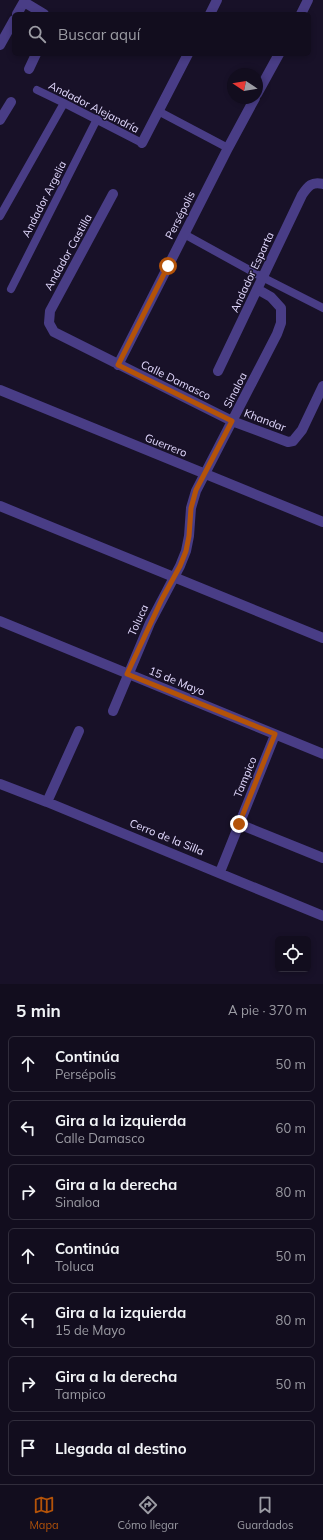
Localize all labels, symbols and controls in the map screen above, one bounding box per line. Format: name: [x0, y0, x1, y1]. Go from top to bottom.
search box: [12, 12, 311, 56]
icon: search: [26, 23, 48, 45]
text: Buscar aquí: [58, 25, 140, 44]
north arrow: [227, 68, 263, 104]
street label: Andador Alejandría: [46, 78, 142, 136]
street label: Andador Argelia: [19, 158, 69, 240]
street label: Persépolis: [162, 189, 198, 241]
street label: Andador Castilla: [41, 211, 95, 293]
street label: Andador Esparta: [227, 230, 277, 314]
route start: [159, 257, 177, 275]
street label: Calle Damasco: [139, 357, 213, 403]
street label: Sinaloa: [220, 370, 250, 410]
street label: Khandar: [242, 406, 288, 434]
street label: Guerrero: [143, 430, 189, 460]
street label: Toluca: [125, 602, 151, 638]
street label: 15 de Mayo: [147, 663, 207, 699]
street label: Tampico: [230, 754, 260, 800]
route end: [230, 815, 248, 833]
street label: Cerro de la Silla: [128, 816, 206, 858]
map controls: [275, 936, 311, 972]
button: locate: [275, 936, 311, 972]
text: 5 min: [16, 1000, 61, 1021]
text: A pie · 370 m: [228, 1002, 307, 1018]
text: Continúa: [55, 1047, 120, 1066]
icon: ahead: [17, 1053, 39, 1075]
text: 50 m: [276, 1056, 306, 1072]
text: Persépolis: [55, 1066, 116, 1082]
text: Gira a la izquierda: [55, 1111, 186, 1130]
icon: left: [17, 1117, 39, 1139]
text: 60 m: [276, 1120, 306, 1136]
text: Calle Damasco: [55, 1130, 145, 1146]
text: Gira a la derecha: [55, 1175, 177, 1194]
icon: right: [17, 1181, 39, 1203]
text: 80 m: [276, 1184, 306, 1200]
text: Sinaloa: [55, 1194, 100, 1210]
text: Continúa: [55, 1239, 120, 1258]
icon: ahead: [17, 1245, 39, 1267]
text: 50 m: [276, 1248, 306, 1264]
text: Toluca: [55, 1258, 94, 1274]
text: Gira a la izquierda: [55, 1303, 186, 1322]
icon: left: [17, 1309, 39, 1331]
text: 80 m: [276, 1312, 306, 1328]
text: 15 de Mayo: [55, 1322, 125, 1338]
text: Gira a la derecha: [55, 1367, 177, 1386]
icon: right: [17, 1373, 39, 1395]
text: 50 m: [276, 1376, 306, 1392]
text: Tampico: [55, 1386, 106, 1402]
icon: arrive: [17, 1437, 39, 1459]
text: Llegada al destino: [55, 1439, 187, 1458]
tab: Mapa: [29, 1494, 59, 1532]
tab: Cómo llegar: [118, 1494, 178, 1532]
tab: Guardados: [237, 1494, 294, 1532]

